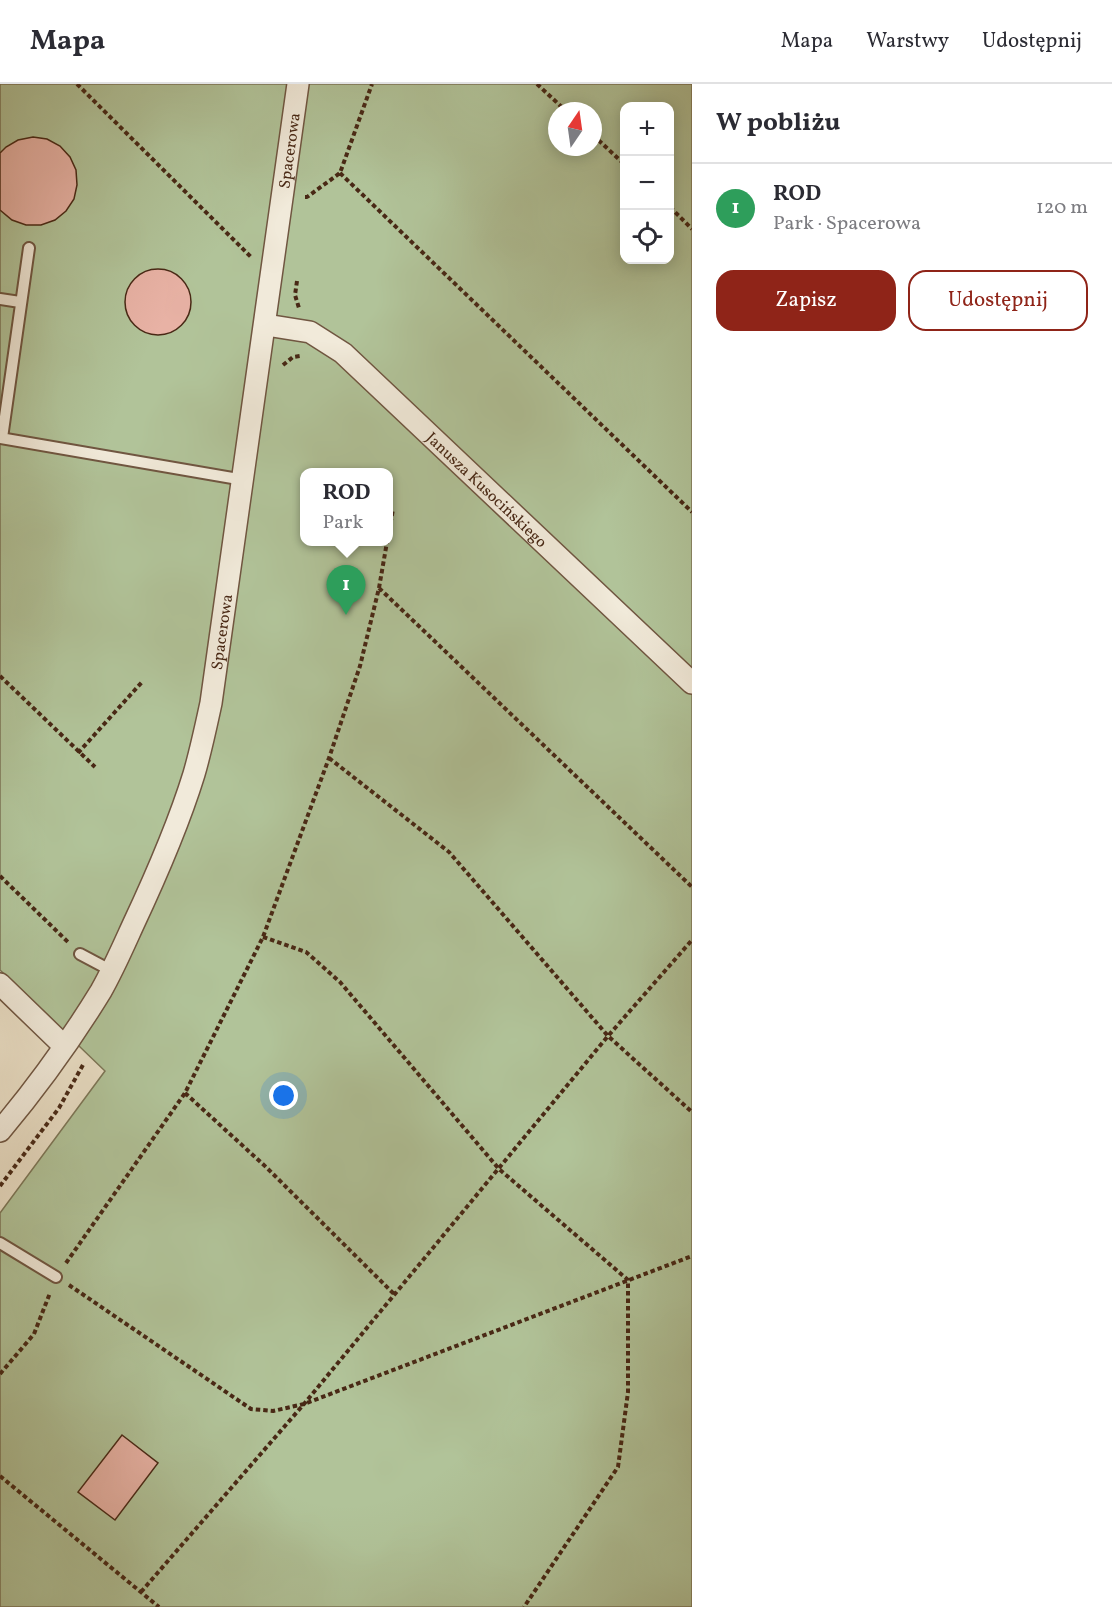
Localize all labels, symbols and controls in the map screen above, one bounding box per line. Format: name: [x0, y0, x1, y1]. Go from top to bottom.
text: Mapa: [30, 22, 105, 61]
text: Mapa: [781, 27, 833, 56]
text: Warstwy: [866, 27, 949, 56]
text: Udostępnij: [982, 27, 1082, 56]
north arrow: [548, 102, 602, 156]
map controls: [620, 102, 674, 264]
button: +: [620, 102, 674, 156]
text: W pobliżu: [716, 105, 840, 141]
street label: Spacerowa: [274, 112, 307, 190]
button: −: [620, 156, 674, 210]
text: ROD: [773, 179, 821, 210]
text: 1: [731, 194, 740, 222]
text: 120 m: [1036, 194, 1088, 222]
button: locate: [620, 210, 674, 264]
text: Park · Spacerowa: [773, 210, 921, 238]
button: Zapisz: [716, 270, 896, 331]
button: Udostępnij: [908, 270, 1088, 331]
street label: Janusza Kusocińskiego: [420, 428, 551, 553]
popup: [300, 468, 393, 546]
text: ROD: [322, 478, 371, 509]
text: Park: [322, 509, 363, 537]
pin: 1: [326, 566, 366, 615]
street label: Spacerowa: [207, 593, 239, 671]
your location: [269, 1081, 298, 1110]

